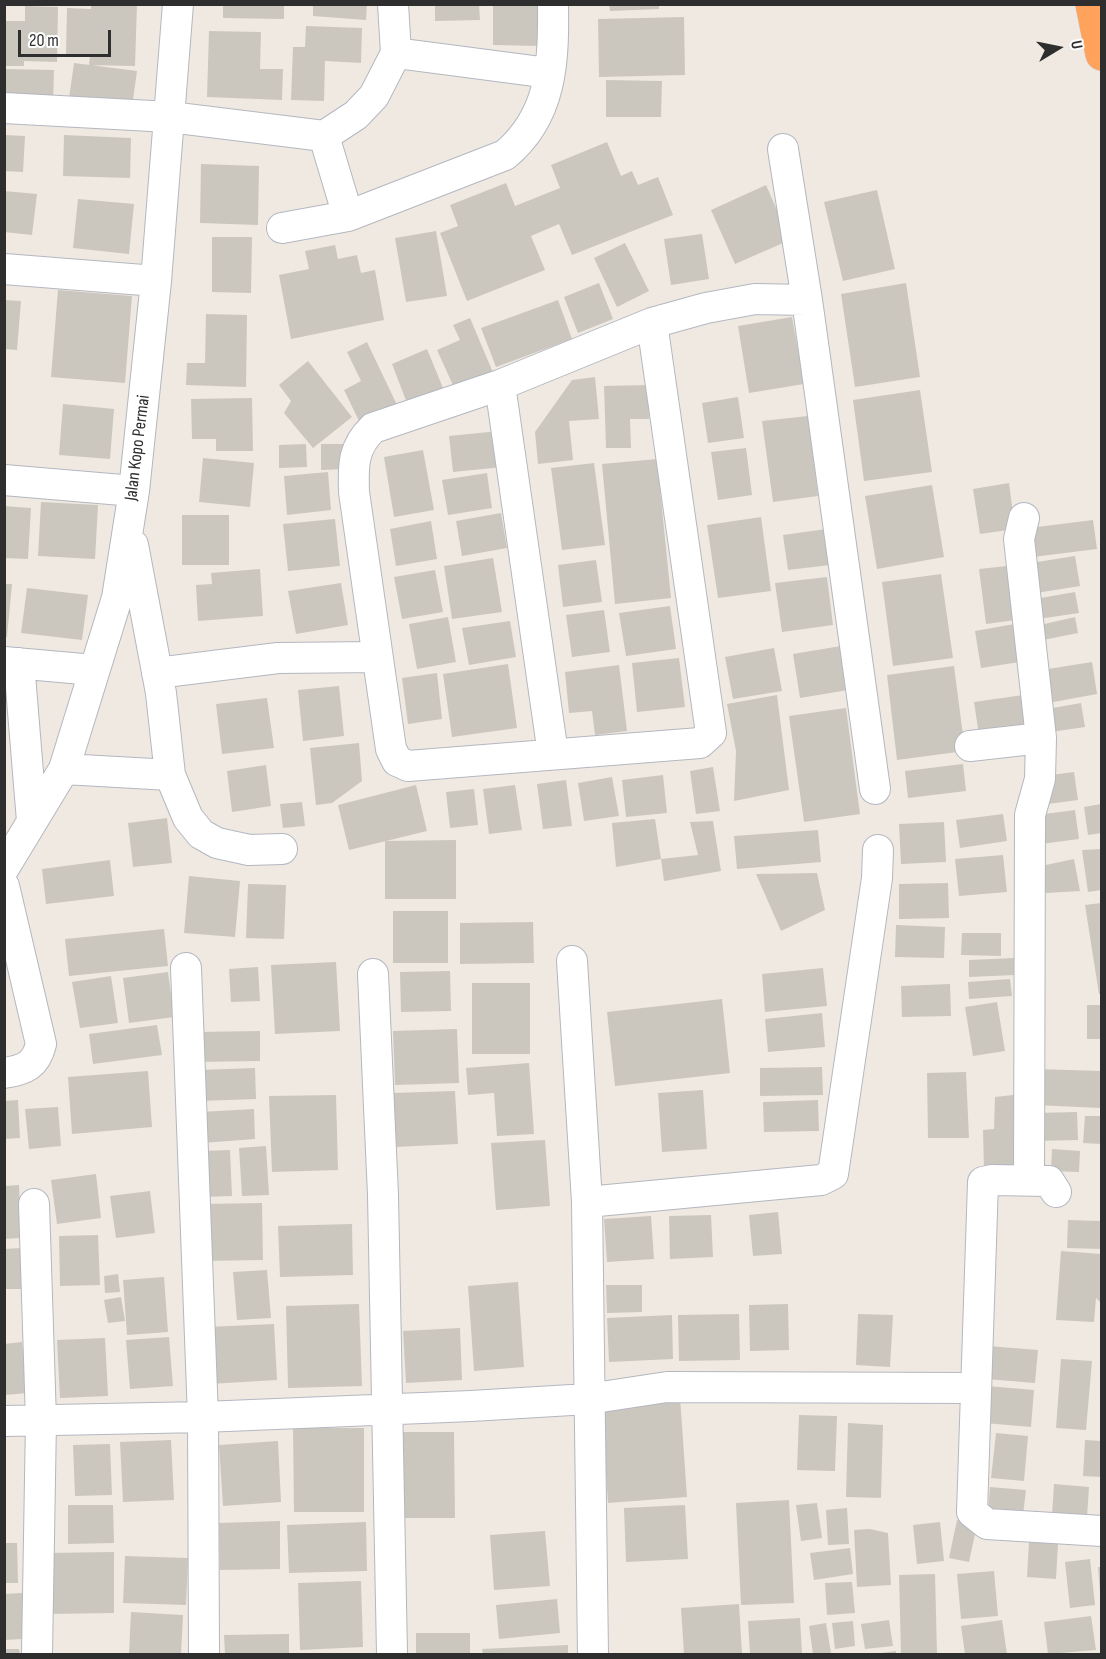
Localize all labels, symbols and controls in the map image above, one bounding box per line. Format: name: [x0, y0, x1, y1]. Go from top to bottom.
scale bar: [21, 18, 114, 56]
north arrow: [1028, 18, 1088, 78]
text: 20 m: [29, 30, 59, 51]
text: U: [1066, 39, 1086, 51]
street label: Jalan Kopo Permai: [121, 394, 155, 502]

